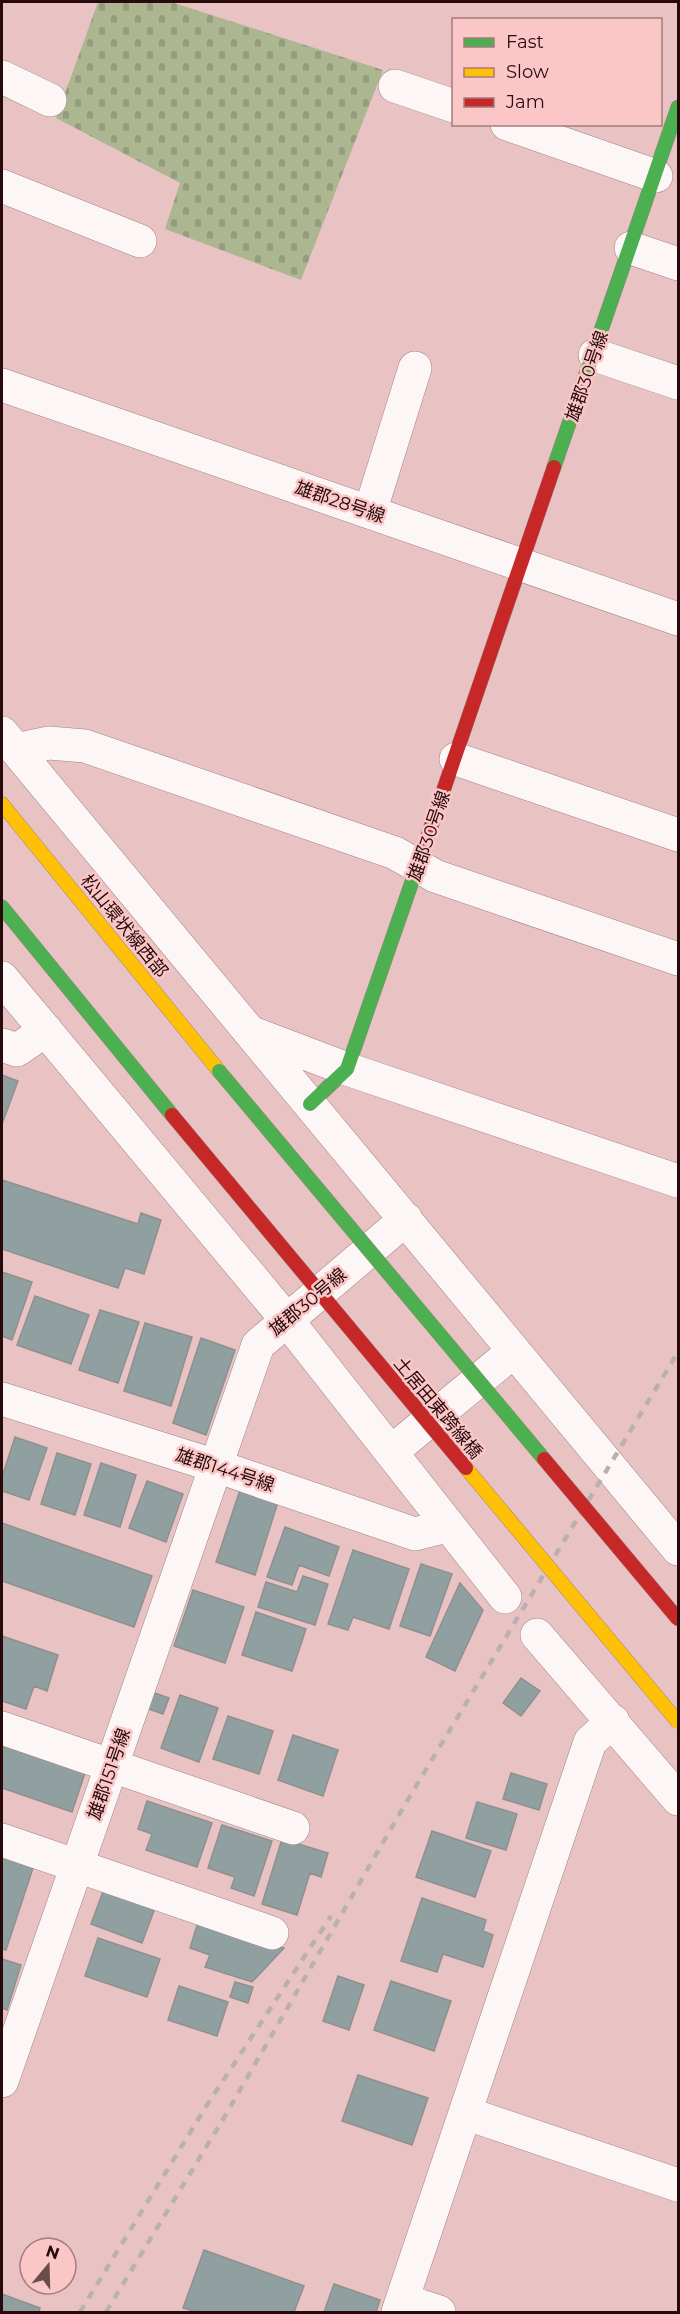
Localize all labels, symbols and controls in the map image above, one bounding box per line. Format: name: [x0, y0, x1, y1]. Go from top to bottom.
legend: [452, 18, 662, 126]
text: Fast: [506, 31, 544, 53]
text: Slow: [506, 61, 549, 83]
text: Jam: [505, 91, 545, 113]
street label: 雄郡30号線: [561, 328, 613, 424]
street label: 雄郡28号線: [292, 476, 388, 528]
street label: 雄郡30号線: [403, 788, 455, 884]
street label: 松山環状線西部: [76, 870, 172, 982]
street label: 雄郡30号線: [265, 1263, 351, 1341]
street label: 土居田東跨線橋: [389, 1353, 487, 1463]
street label: 雄郡144号線: [173, 1444, 277, 1496]
street label: 雄郡151号線: [83, 1725, 135, 1823]
north arrow: [18, 2236, 78, 2296]
text: N: [44, 2241, 62, 2263]

